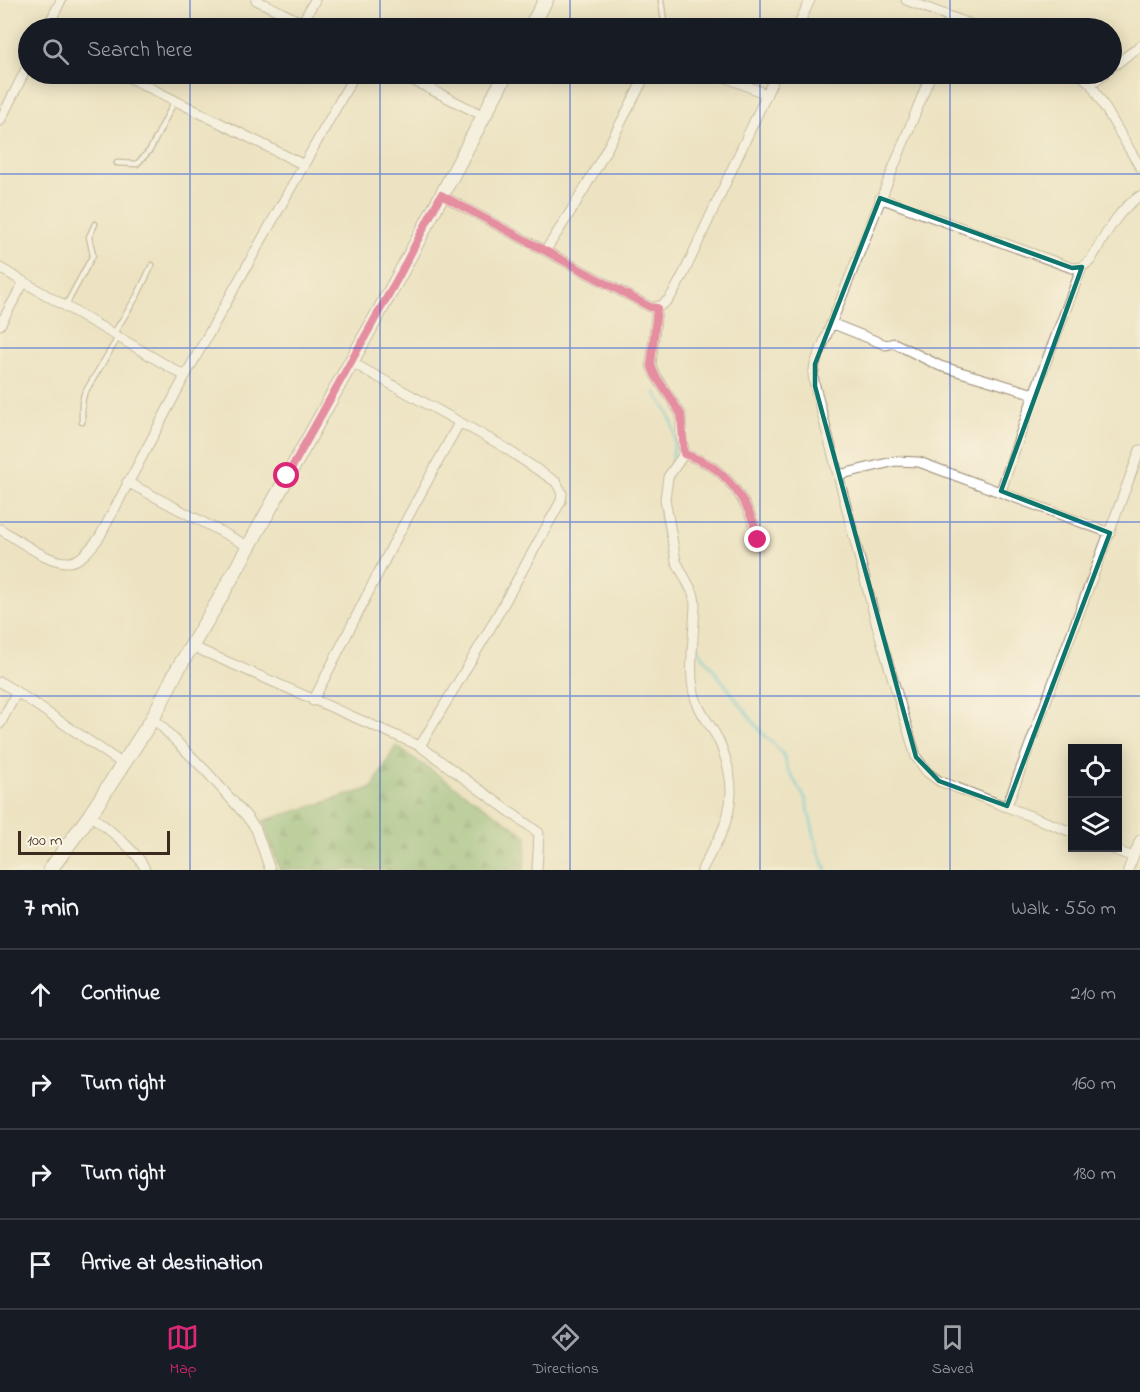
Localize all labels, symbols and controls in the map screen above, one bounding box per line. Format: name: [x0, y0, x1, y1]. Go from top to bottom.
search box: [18, 18, 1122, 84]
icon: search: [39, 35, 72, 68]
text: Search here: [87, 35, 192, 67]
route start: [273, 462, 299, 488]
route end: [744, 526, 770, 552]
map controls: [1068, 744, 1122, 852]
button: locate: [1068, 744, 1122, 798]
button: layers: [1068, 798, 1122, 852]
scale bar: [18, 828, 170, 856]
text: 100 m: [27, 829, 62, 853]
text: 7 min: [24, 890, 79, 928]
text: Walk · 550 m: [1011, 895, 1116, 924]
icon: ahead: [24, 978, 57, 1011]
text: Continue: [81, 978, 160, 1010]
text: 210 m: [1071, 980, 1116, 1009]
icon: right: [24, 1068, 57, 1101]
text: Turn right: [81, 1068, 166, 1100]
text: 160 m: [1072, 1070, 1116, 1099]
icon: right: [24, 1158, 57, 1191]
text: Turn right: [81, 1158, 166, 1190]
text: 180 m: [1073, 1160, 1116, 1189]
icon: arrive: [24, 1248, 57, 1281]
text: Arrive at destination: [81, 1248, 263, 1280]
tab: Map: [166, 1321, 199, 1381]
tab: Directions: [532, 1321, 599, 1381]
tab: Saved: [932, 1321, 974, 1381]

